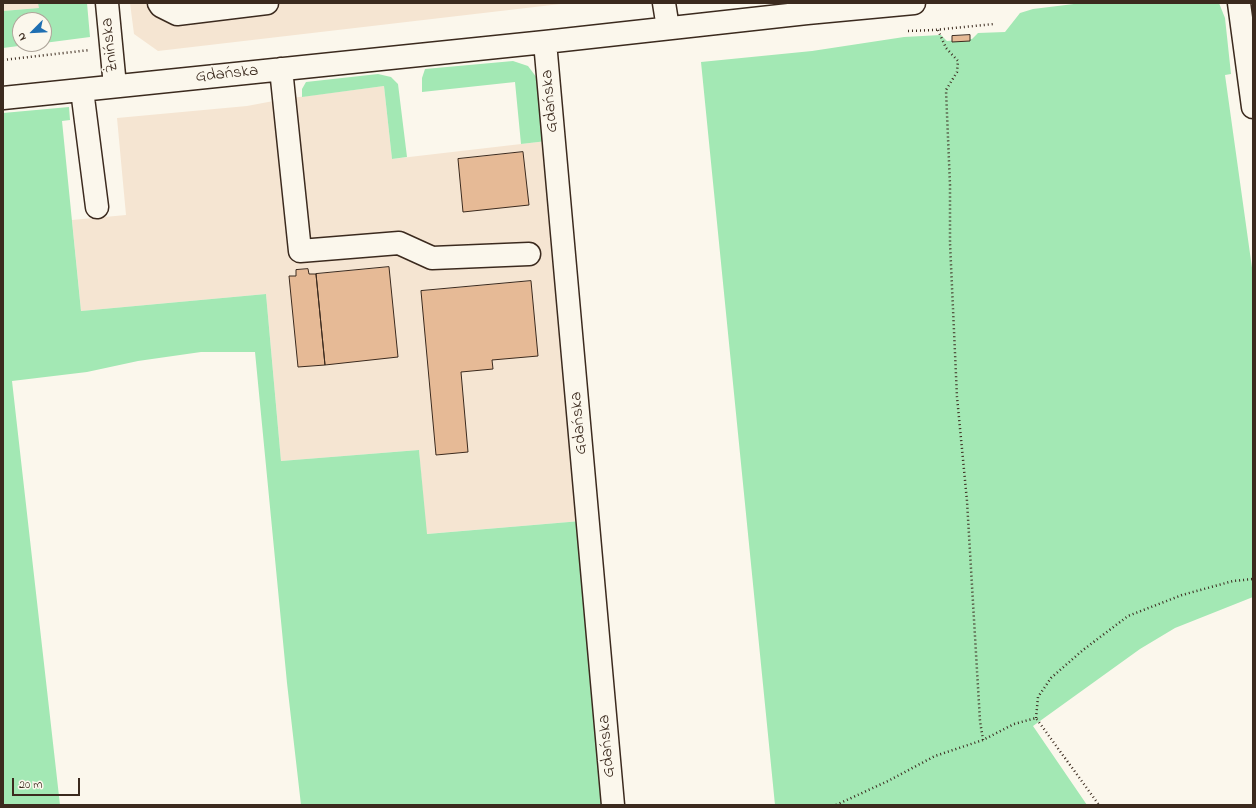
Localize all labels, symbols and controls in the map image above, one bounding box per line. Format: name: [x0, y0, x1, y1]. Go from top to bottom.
north arrow: [12, 12, 52, 52]
street label: Żnińska: [98, 17, 124, 73]
text: N: [13, 30, 31, 43]
street label: Gdańska: [195, 62, 259, 88]
street label: Gdańska: [538, 69, 564, 133]
street label: Gdańska: [567, 391, 593, 455]
street label: Gdańska: [595, 714, 621, 778]
scale bar: [14, 770, 82, 796]
text: 20 m: [19, 776, 42, 794]

